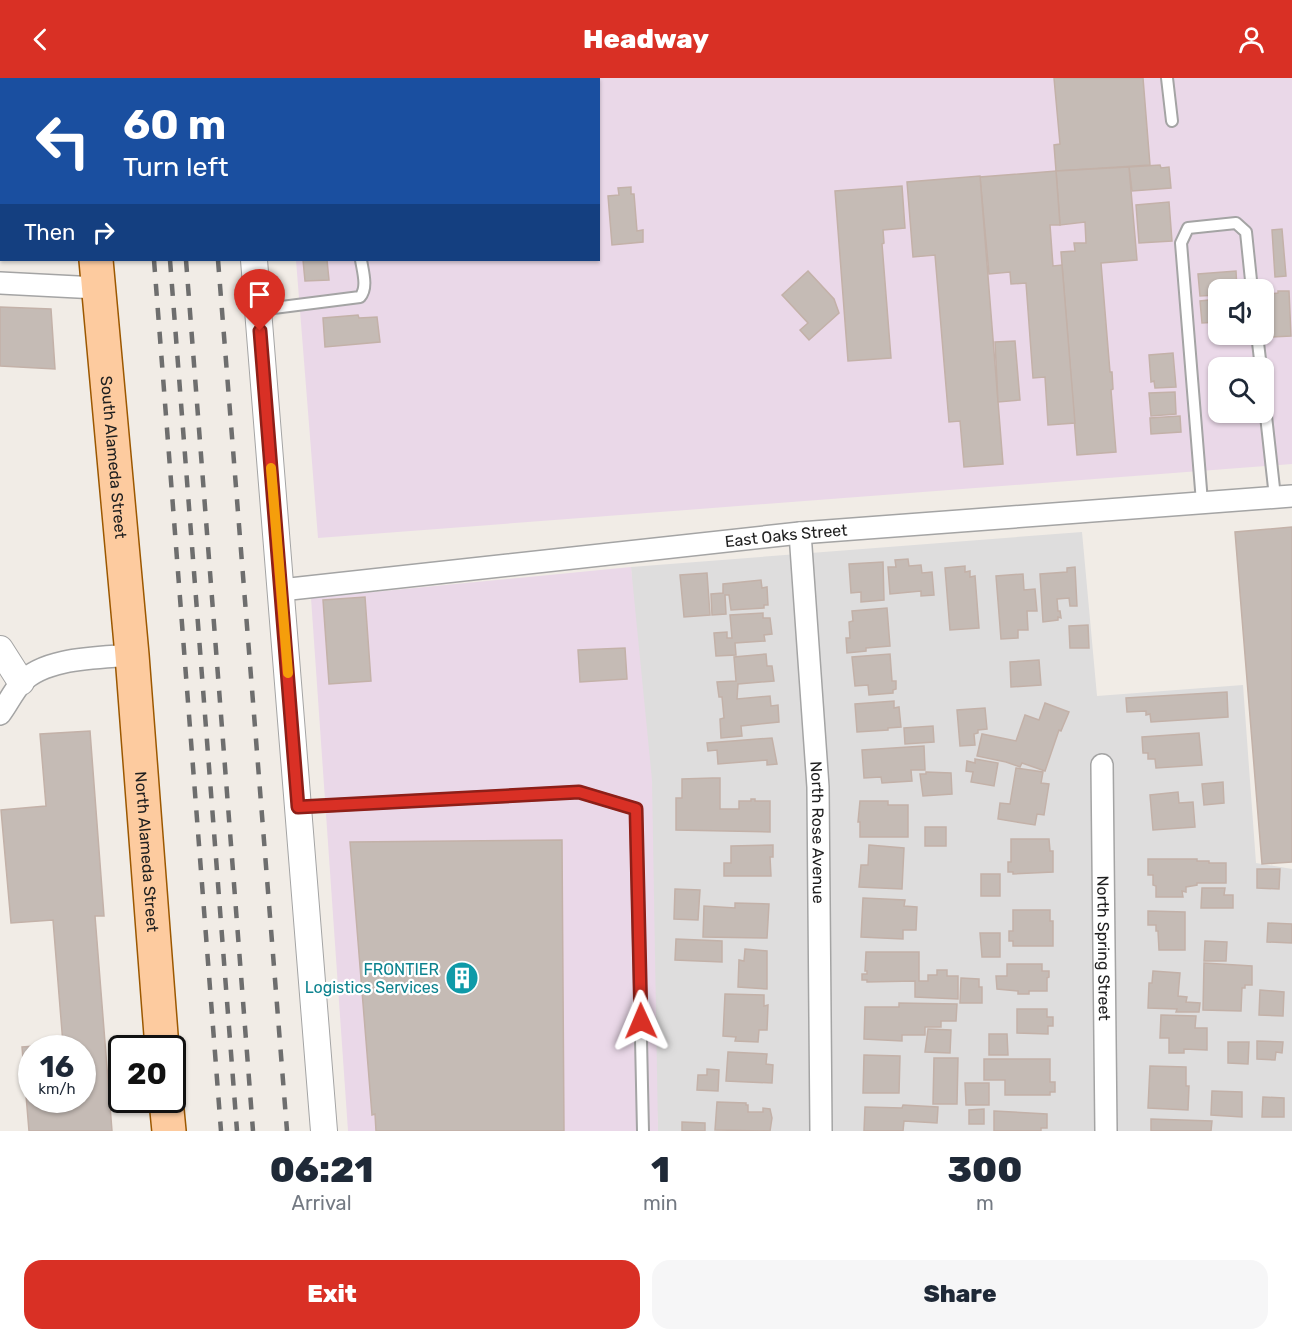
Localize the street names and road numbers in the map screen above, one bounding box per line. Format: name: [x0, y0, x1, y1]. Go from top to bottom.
street label: South Alameda Street: [97, 375, 131, 539]
street label: East Oaks Street: [724, 520, 848, 551]
street label: North Rose Avenue: [807, 760, 829, 904]
street label: North Alameda Street: [131, 771, 163, 933]
street label: North Spring Street: [1094, 875, 1114, 1021]

